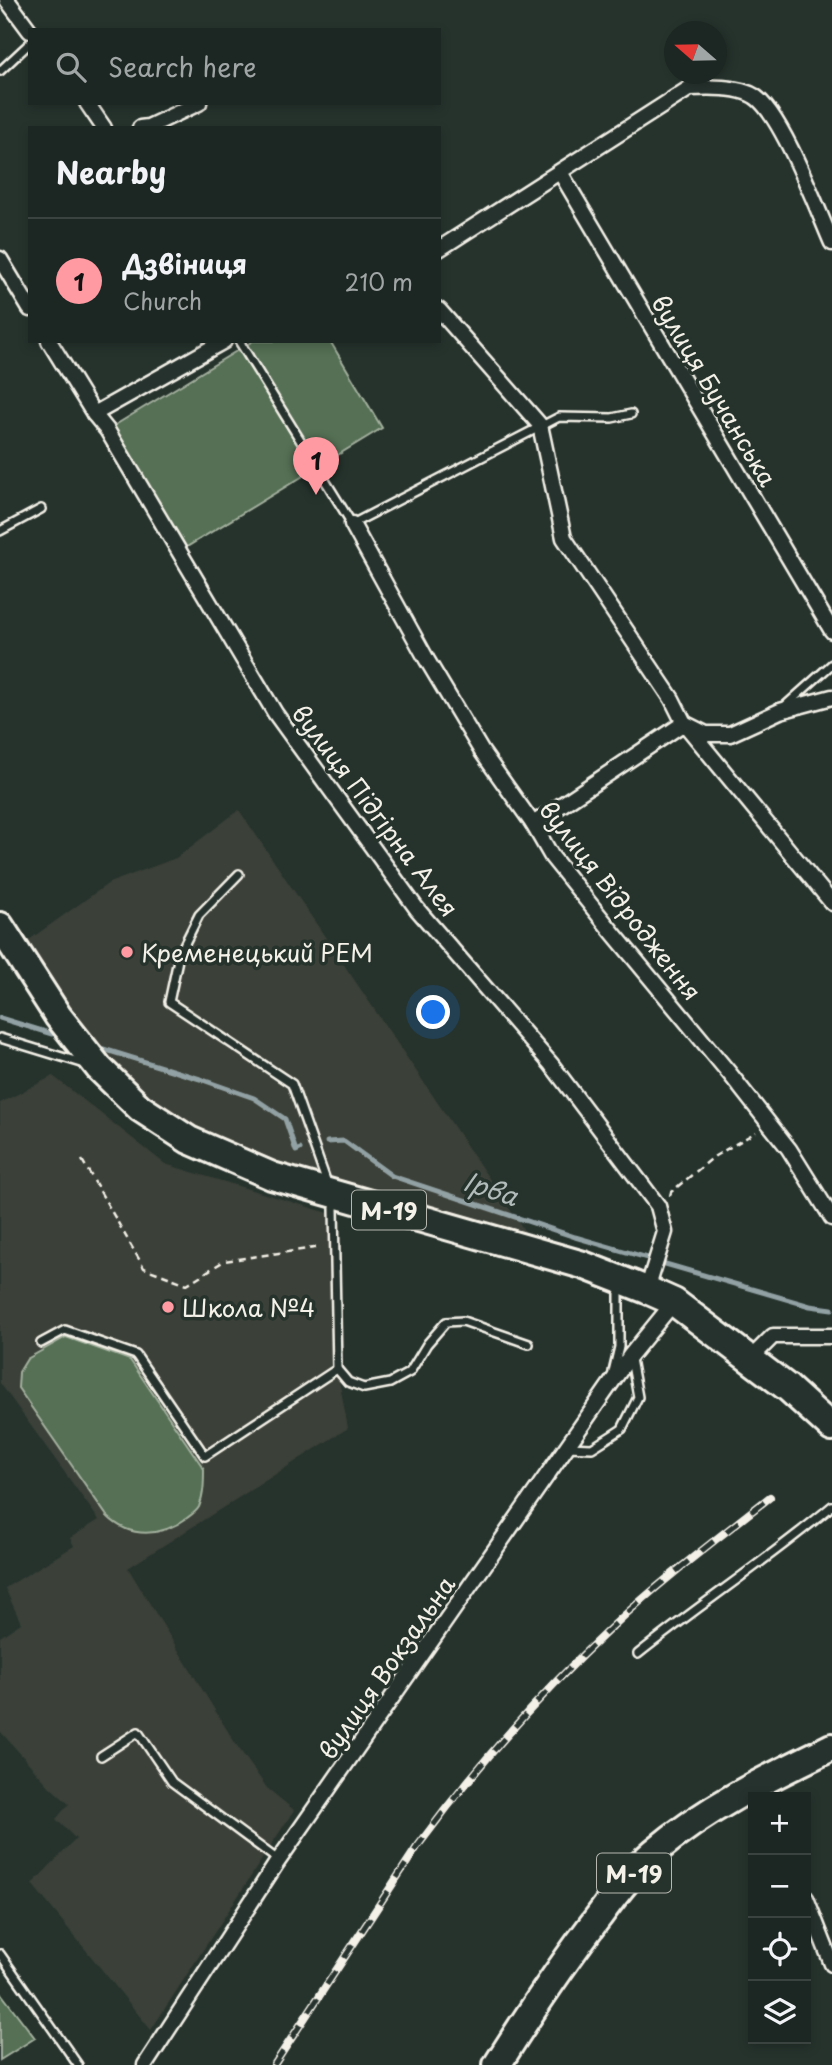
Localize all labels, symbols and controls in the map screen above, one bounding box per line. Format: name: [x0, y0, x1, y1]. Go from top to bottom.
north arrow: [664, 21, 727, 84]
search box: [28, 28, 441, 105]
text: Search here: [108, 47, 257, 86]
icon: search: [52, 48, 90, 86]
text: Nearby: [56, 149, 166, 194]
text: Дзвіниця: [123, 244, 247, 283]
text: 1: [74, 264, 85, 299]
text: 210 m: [345, 264, 413, 299]
text: Church: [123, 283, 202, 318]
street label: вулиця Бучанська: [644, 287, 787, 493]
pin: 1: [293, 437, 339, 495]
street label: вулиця Підгірна Алея: [284, 696, 468, 924]
street label: вулиця Відродження: [531, 792, 711, 1008]
place label: Кременецький РЕМ: [141, 934, 373, 970]
marker: Кременецький РЕМ: [119, 944, 135, 960]
your location: [416, 995, 450, 1029]
water label: Ірва: [459, 1161, 524, 1215]
road number: М-19: [352, 1190, 426, 1230]
place label: Школа №4: [182, 1289, 315, 1325]
marker: Школа №4: [160, 1299, 176, 1315]
street label: вулиця Вокзальна: [309, 1568, 463, 1766]
map controls: [748, 1792, 811, 2044]
button: +: [748, 1792, 811, 1855]
road number: М-19: [597, 1854, 671, 1892]
button: −: [748, 1855, 811, 1918]
button: locate: [748, 1918, 811, 1981]
button: layers: [748, 1981, 811, 2044]

